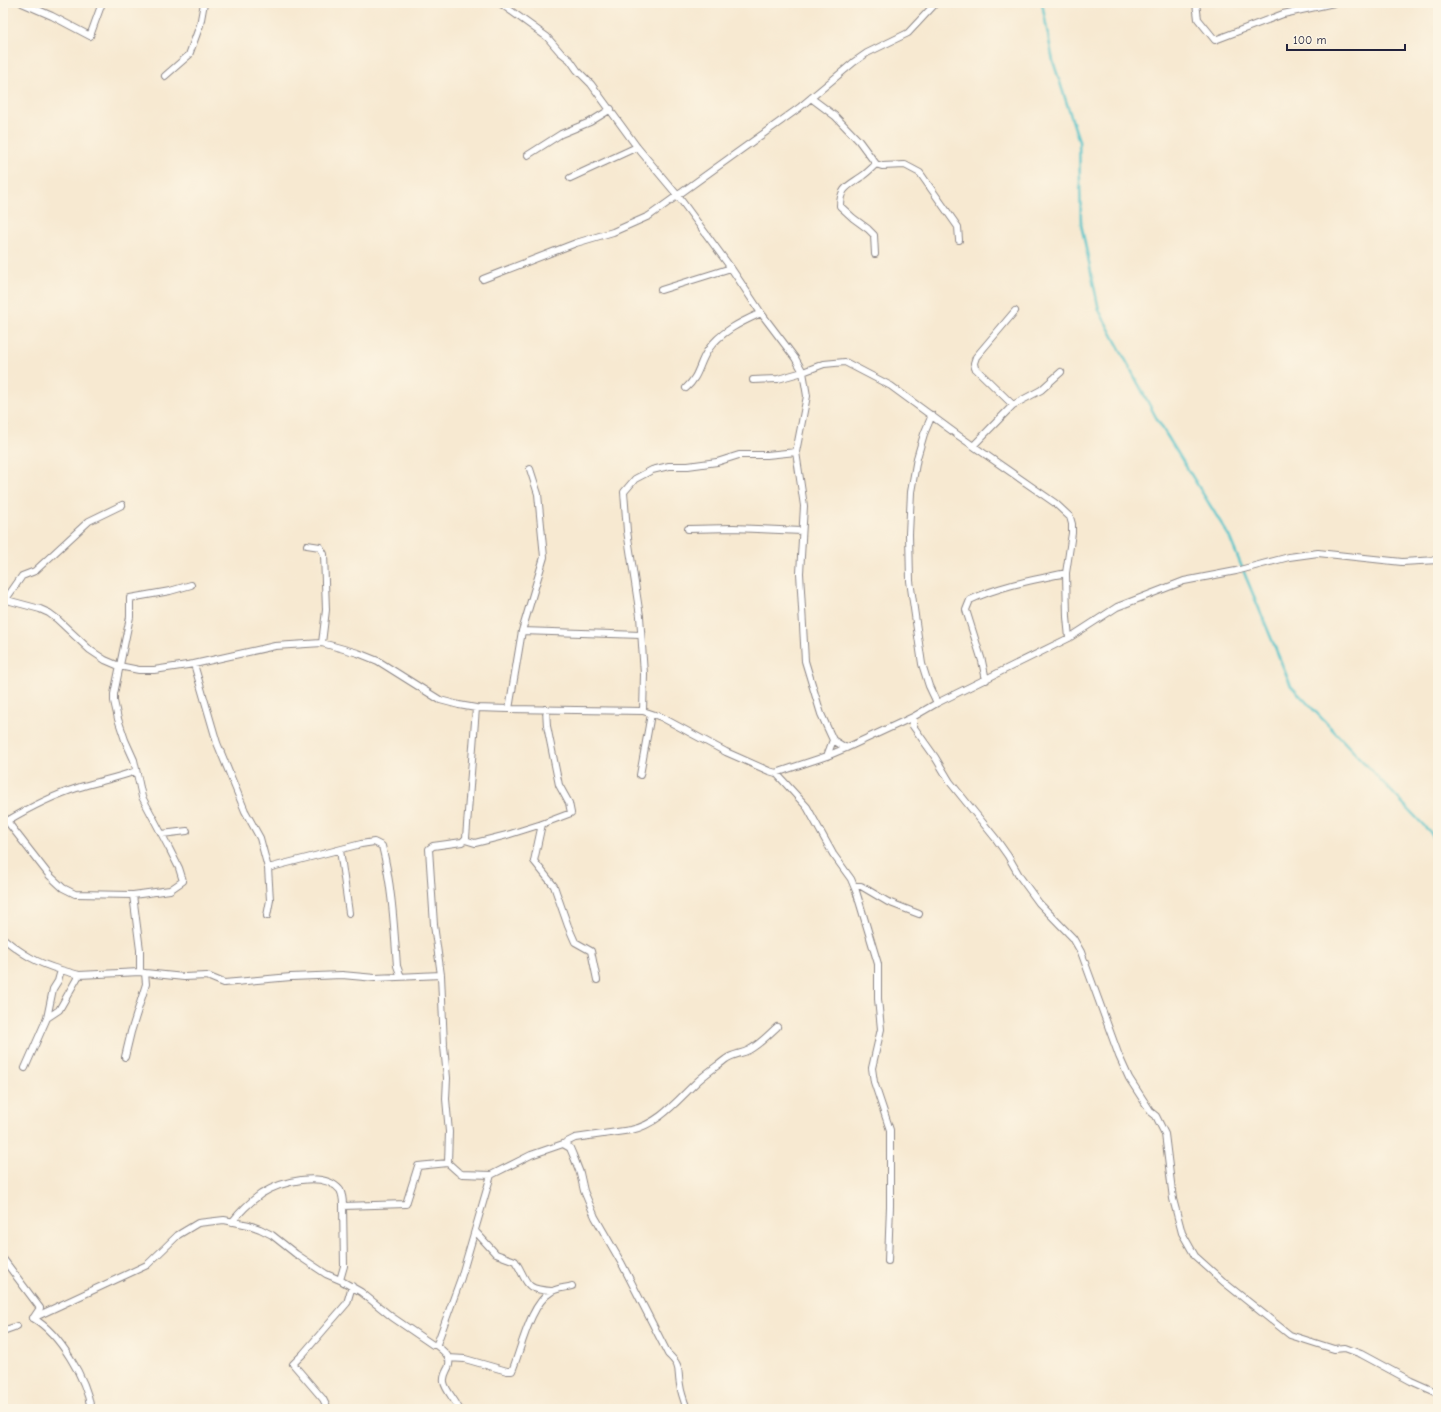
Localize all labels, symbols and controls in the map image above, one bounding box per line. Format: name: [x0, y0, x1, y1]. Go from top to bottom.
scale bar: [1287, 26, 1405, 52]
text: 100 m: [1293, 33, 1326, 47]

